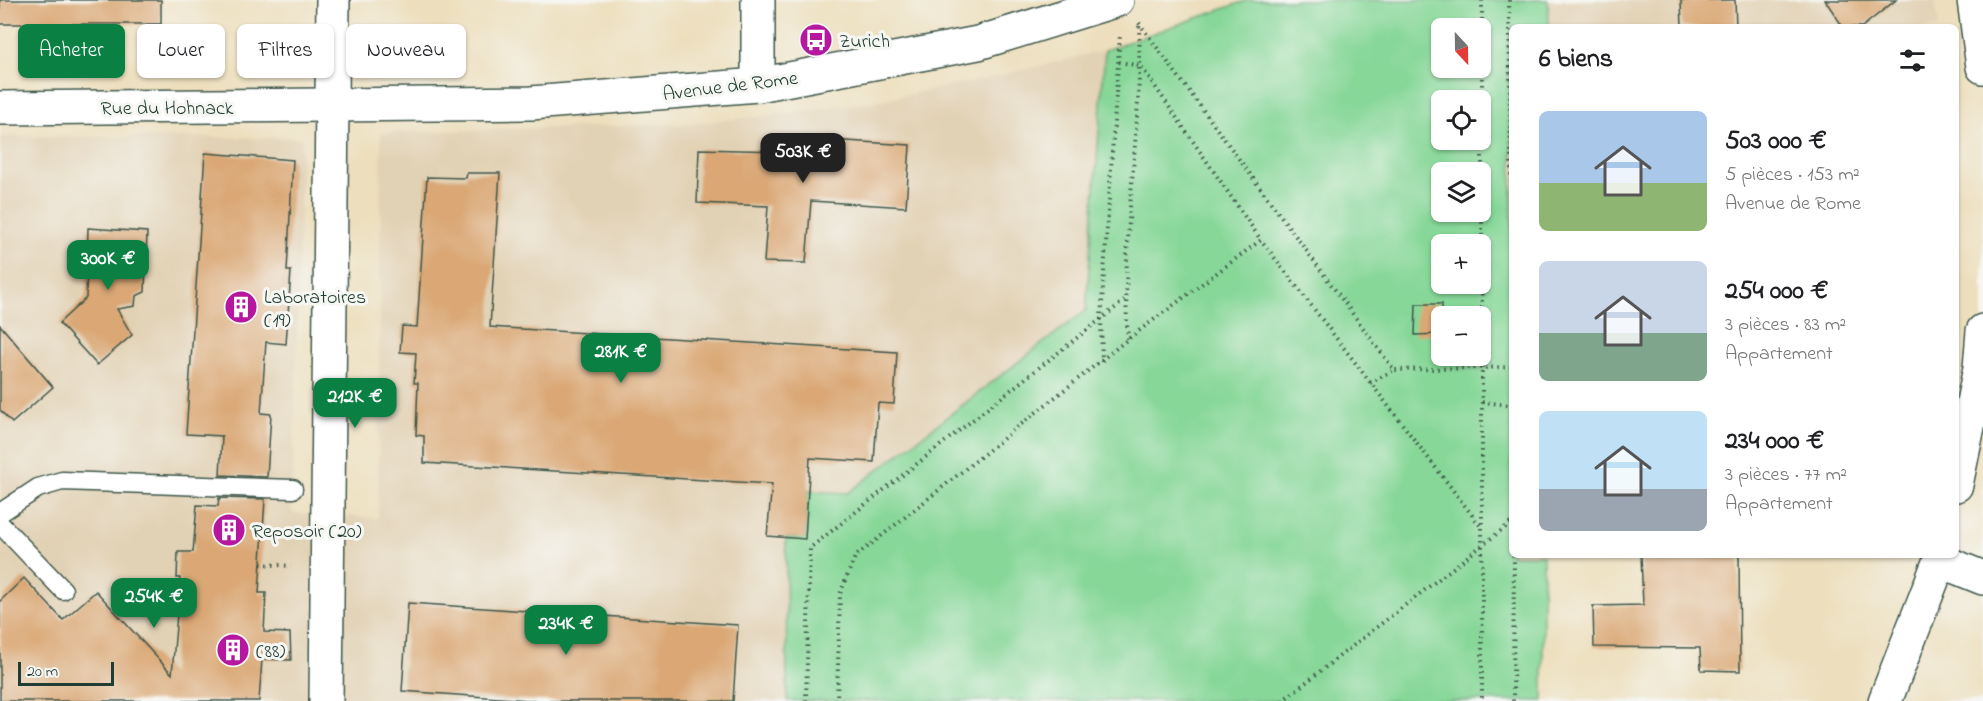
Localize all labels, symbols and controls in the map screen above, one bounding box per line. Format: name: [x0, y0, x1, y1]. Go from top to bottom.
north arrow: [1431, 18, 1491, 78]
map controls: [1431, 18, 1491, 366]
bus stop icon: Zurich: [798, 22, 834, 58]
chip: Acheter: [18, 24, 125, 78]
chip: Louer: [137, 24, 225, 78]
chip: Filtres: [237, 24, 334, 78]
chip: Nouveau: [346, 24, 466, 78]
place label: Zurich: [839, 28, 890, 57]
text: 6 biens: [1539, 41, 1613, 79]
icon: filters: [1896, 44, 1929, 77]
street label: Avenue de Rome: [661, 65, 800, 110]
button: locate: [1431, 90, 1491, 150]
street label: Rue du Hohnack: [100, 95, 234, 124]
text: 503 000 €: [1725, 123, 1827, 161]
pin: 503K €: [754, 133, 852, 184]
icon: home: [1587, 135, 1659, 207]
text: 503K €: [775, 138, 831, 167]
text: 5 pièces · 153 m²: [1725, 161, 1860, 190]
button: layers: [1431, 162, 1491, 222]
text: Avenue de Rome: [1725, 190, 1861, 219]
button: +: [1431, 234, 1491, 294]
pin: 300K €: [59, 240, 157, 291]
text: 300K €: [81, 245, 135, 274]
text: 254 000 €: [1725, 273, 1828, 311]
place label: Laboratoires (19): [264, 284, 366, 336]
icon: home: [1587, 285, 1659, 357]
building icon: Laboratoires (19): [223, 289, 259, 325]
button: −: [1431, 306, 1491, 366]
text: 3 pièces · 83 m²: [1725, 311, 1846, 340]
pin: 281K €: [572, 333, 670, 384]
text: 281K €: [595, 338, 647, 367]
text: Appartement: [1725, 340, 1833, 369]
pin: 212K €: [306, 378, 404, 429]
text: 212K €: [328, 383, 382, 412]
text: 234 000 €: [1725, 423, 1824, 461]
icon: home: [1587, 435, 1659, 507]
text: 3 pièces · 77 m²: [1725, 461, 1847, 490]
text: Appartement: [1725, 490, 1833, 519]
building icon: Reposoir (20): [211, 512, 247, 548]
place label: Reposoir (20): [252, 518, 362, 547]
pin: 254K €: [105, 578, 203, 629]
text: 254K €: [125, 583, 183, 612]
pin: 234K €: [517, 605, 615, 656]
text: 234K €: [538, 610, 594, 639]
building icon: (88): [215, 632, 251, 668]
place label: (88): [256, 638, 285, 667]
scale bar: [18, 659, 114, 686]
text: 20 m: [27, 660, 58, 684]

